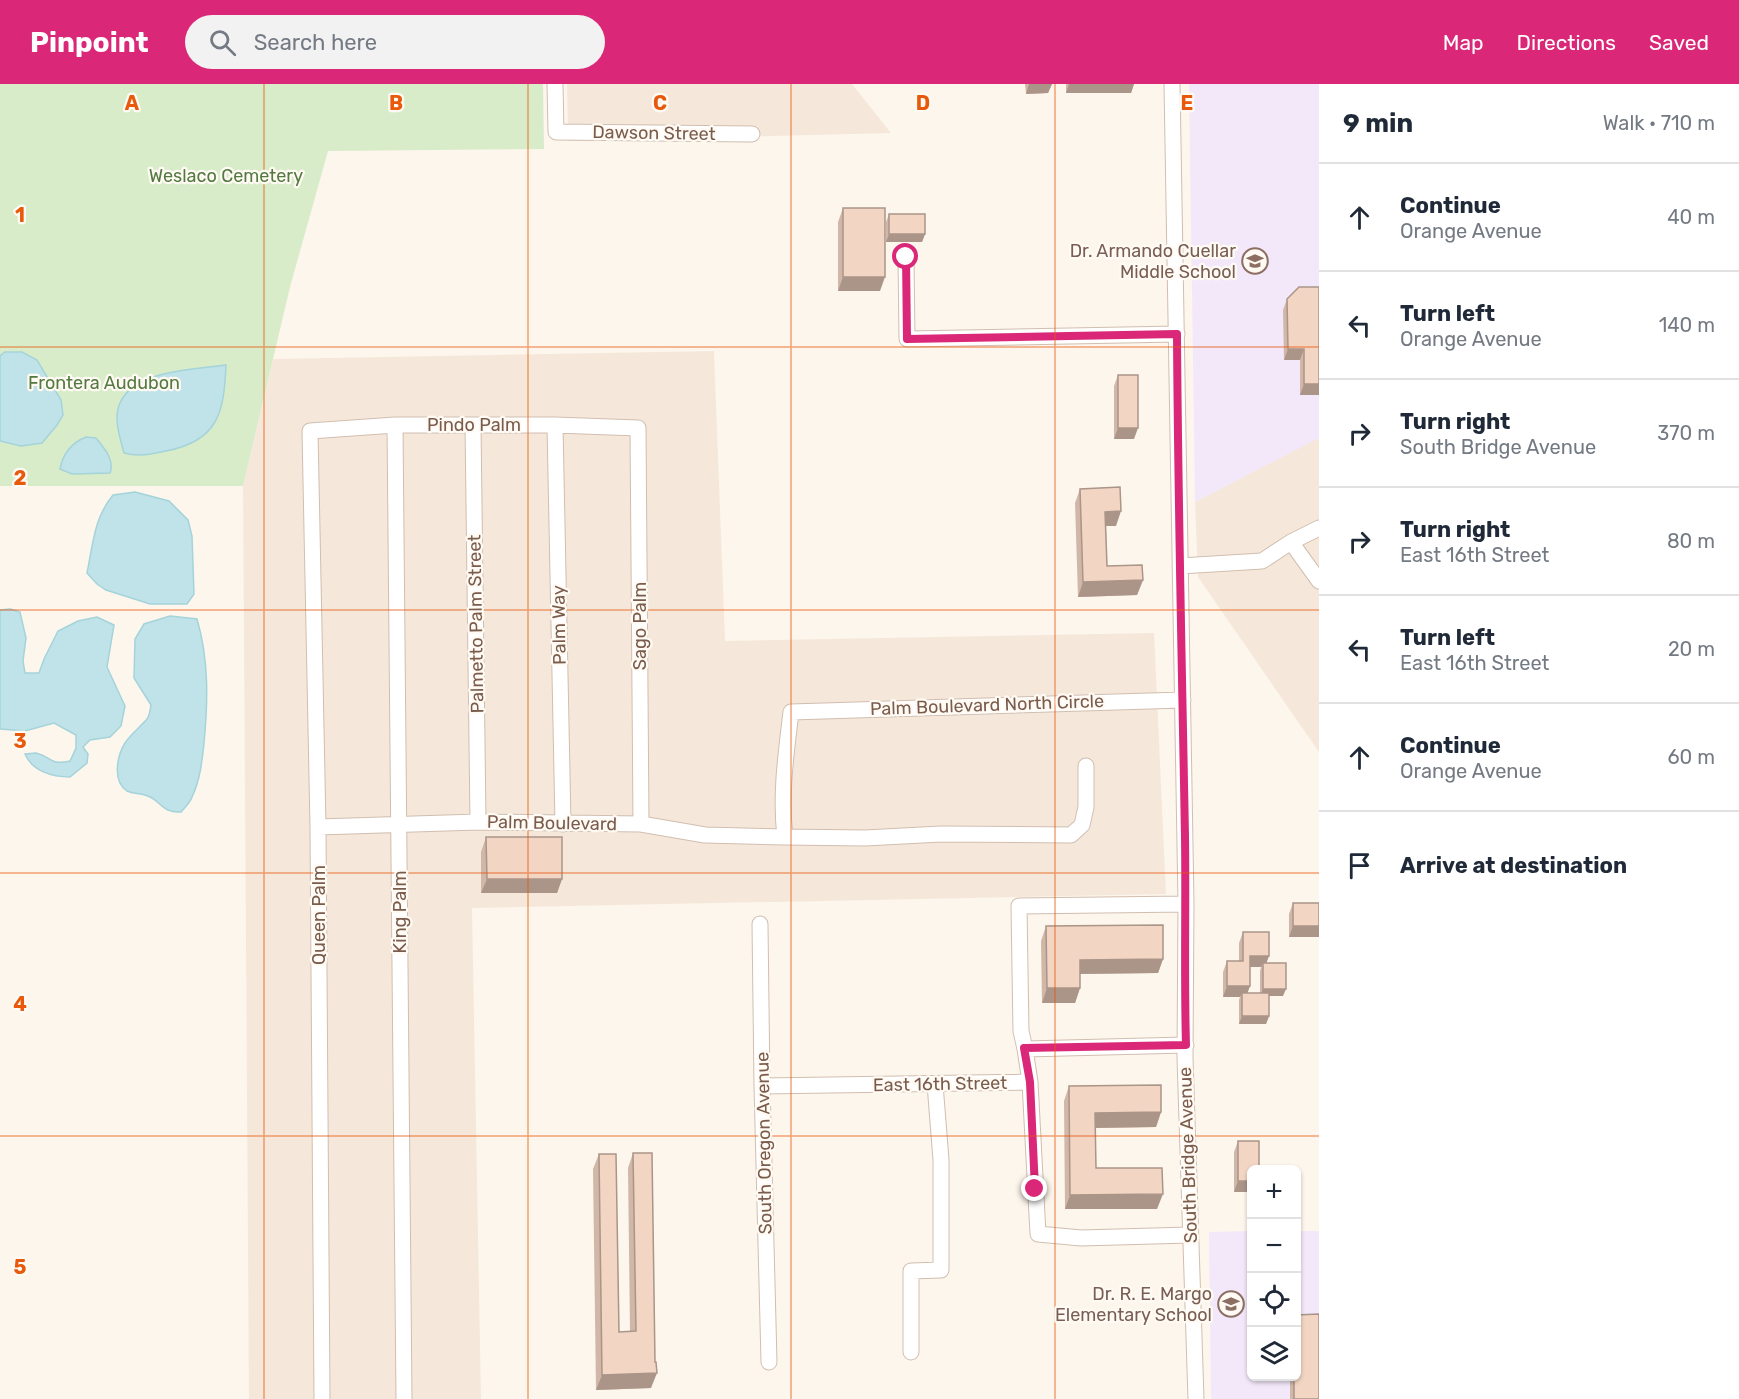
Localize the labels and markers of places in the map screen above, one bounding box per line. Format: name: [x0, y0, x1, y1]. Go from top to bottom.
place label: Dr. Armando Cuellar Middle School: [1070, 240, 1236, 283]
school or university icon: Dr. Armando Cuellar Middle School: [1240, 246, 1270, 276]
place label: Dr. R. E. Margo Elementary School: [1055, 1283, 1212, 1326]
school or university icon: Dr. R. E. Margo Elementary School: [1216, 1289, 1246, 1319]

